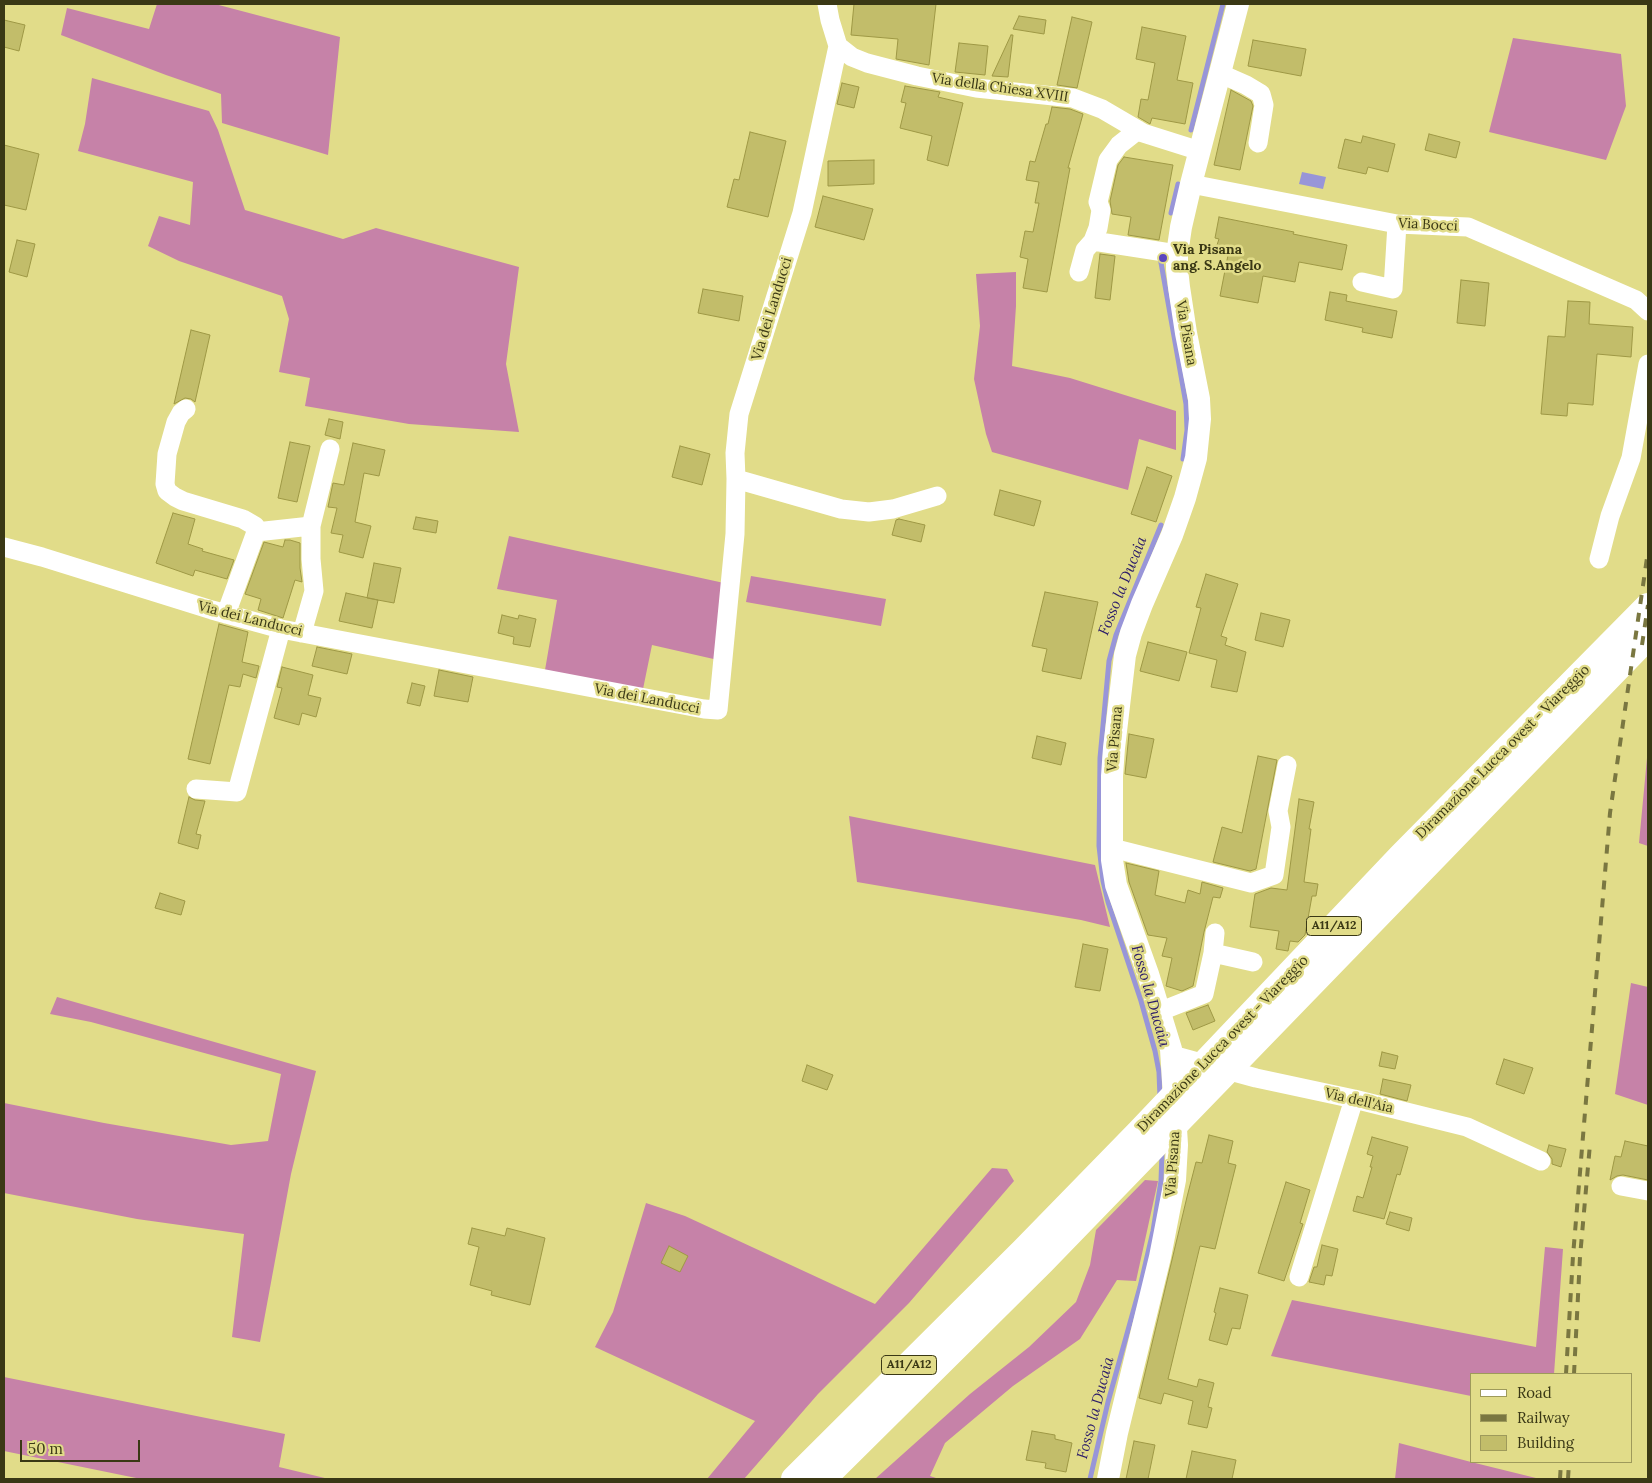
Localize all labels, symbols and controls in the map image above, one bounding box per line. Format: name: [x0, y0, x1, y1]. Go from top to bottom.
street label: Via della Chiesa XVIII: [931, 70, 1069, 106]
street label: Via Bocci: [1398, 215, 1458, 235]
place label: Via Pisana ang. S.Angelo: [1173, 242, 1261, 274]
marker: Via Pisana ang. S.Angelo: [1157, 252, 1169, 264]
street label: Via dei Landucci: [748, 255, 796, 363]
street label: Via Pisana: [1172, 299, 1200, 367]
water label: Fosso la Ducaia: [1095, 534, 1151, 638]
street label: Via dei Landucci: [196, 598, 304, 640]
street label: Diramazione Lucca ovest - Viareggio: [1413, 662, 1593, 842]
street label: Via dei Landucci: [593, 681, 701, 717]
street label: Via Pisana: [1104, 706, 1126, 772]
road number: A11/A12: [1306, 916, 1362, 936]
water label: Fosso la Ducaia: [1127, 943, 1173, 1049]
street label: Diramazione Lucca ovest - Viareggio: [1134, 952, 1312, 1136]
street label: Via dell'Aia: [1323, 1085, 1395, 1117]
street label: Via Pisana: [1162, 1131, 1184, 1197]
water label: Fosso la Ducaia: [1074, 1355, 1118, 1461]
road number: A11/A12: [882, 1356, 936, 1374]
legend: [1470, 1373, 1632, 1463]
text: Road: [1517, 1383, 1552, 1402]
text: Railway: [1517, 1408, 1570, 1427]
scale bar: [22, 1430, 142, 1462]
text: Building: [1517, 1433, 1574, 1452]
text: 50 m: [28, 1439, 63, 1458]

